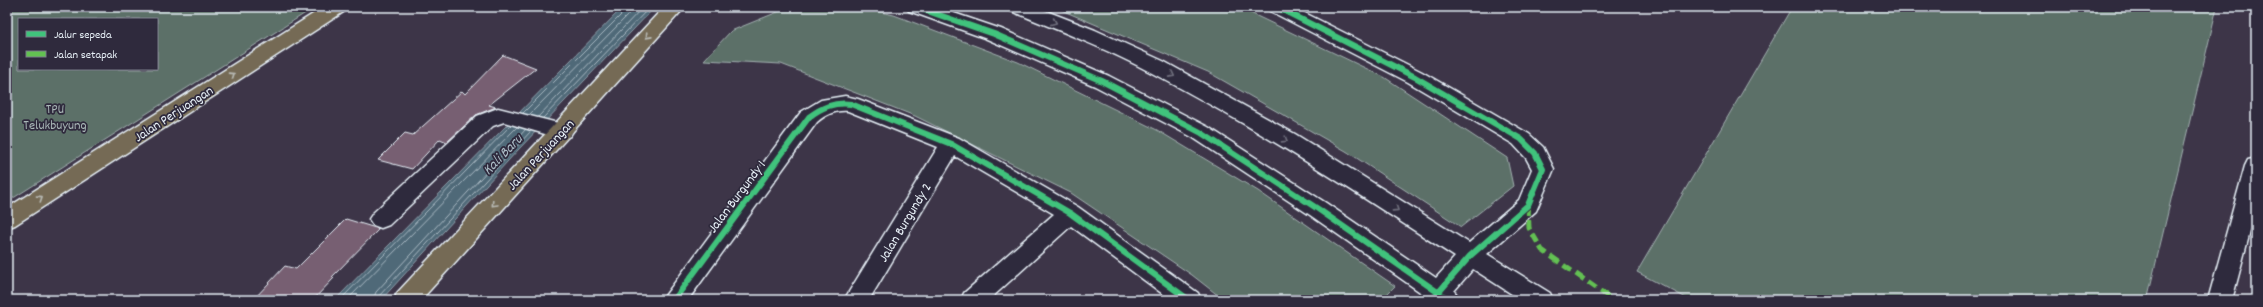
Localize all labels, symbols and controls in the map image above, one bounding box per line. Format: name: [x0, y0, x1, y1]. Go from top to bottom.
one-way arrow: [1051, 17, 1058, 25]
legend: [18, 18, 158, 70]
text: Jalur sepeda: [54, 27, 112, 44]
one-way arrow: [646, 31, 653, 39]
text: Jalan setapak: [54, 47, 117, 64]
one-way arrow: [1168, 71, 1176, 78]
one-way arrow: [228, 72, 235, 80]
street label: Jalan Perjuangan: [131, 82, 218, 148]
park label: TPU Telukbuyung: [23, 100, 87, 136]
street label: Jalan Perjuangan: [503, 115, 580, 195]
water label: Kali Baru: [478, 129, 530, 181]
one-way arrow: [1281, 135, 1288, 142]
street label: Jalan Burgundy 1: [704, 157, 772, 238]
street label: Jalan Burgundy 2: [874, 180, 937, 266]
one-way arrow: [36, 195, 43, 203]
one-way arrow: [492, 199, 499, 207]
one-way arrow: [1392, 204, 1399, 211]

